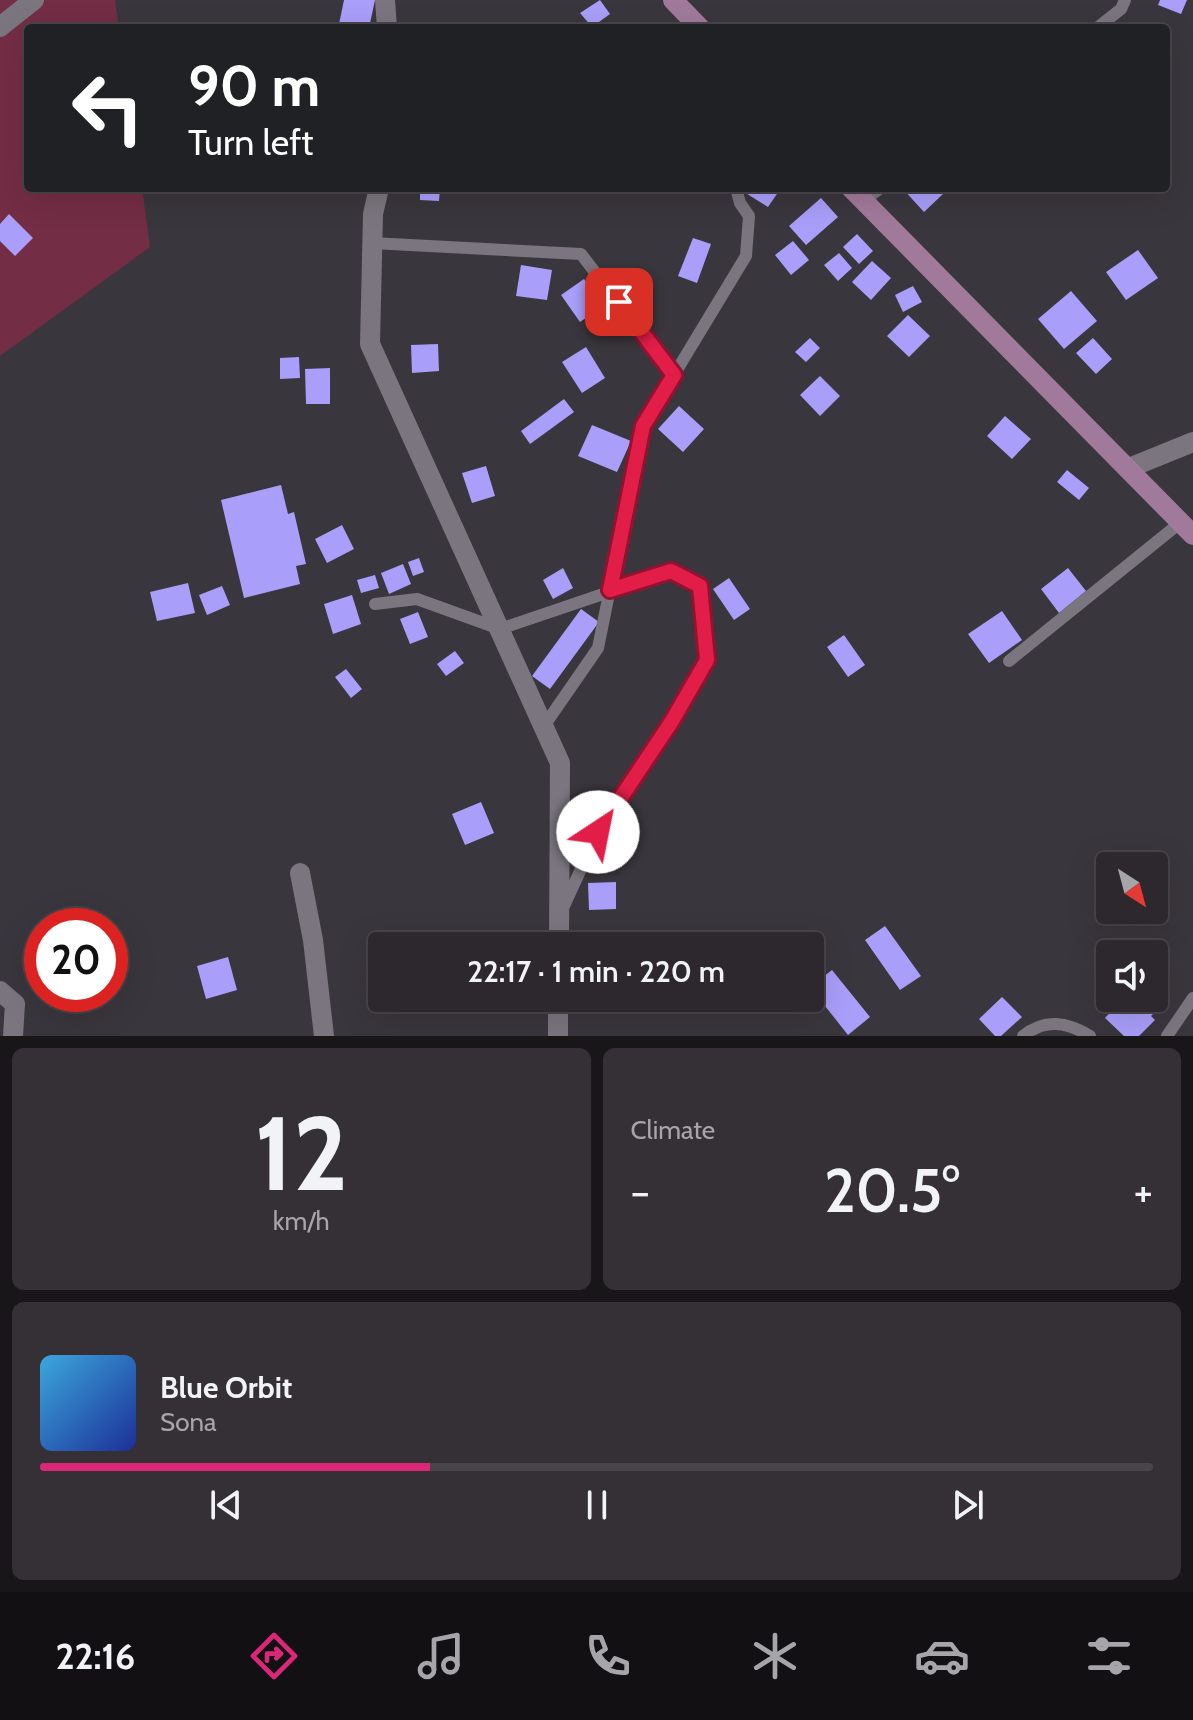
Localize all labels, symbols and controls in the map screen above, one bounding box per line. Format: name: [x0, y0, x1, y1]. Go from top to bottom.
text: 90 m: [188, 52, 320, 120]
icon: left: [56, 56, 160, 160]
text: Turn left: [188, 120, 313, 164]
pin: [585, 268, 653, 336]
icon: arrive: [597, 280, 641, 324]
position arrow: [556, 790, 640, 874]
north arrow: [1096, 852, 1168, 924]
map controls: [1096, 852, 1168, 1012]
speed limit sign: 20: [24, 908, 128, 1012]
button: sound: [1096, 940, 1168, 1012]
text: 22:17 · 1 min · 220 m: [467, 953, 725, 990]
text: 12: [255, 1090, 348, 1216]
text: Climate: [631, 1114, 715, 1146]
text: 20.5°: [824, 1154, 960, 1227]
text: −: [631, 1165, 650, 1218]
text: +: [1134, 1165, 1153, 1218]
text: km/h: [273, 1205, 330, 1237]
text: Blue Orbit: [160, 1369, 292, 1406]
text: Sona: [160, 1406, 217, 1438]
icon: previous: [204, 1483, 248, 1527]
icon: pause: [575, 1483, 619, 1527]
icon: next: [946, 1483, 990, 1527]
icon: directions: [246, 1628, 302, 1684]
icon: music: [413, 1628, 469, 1684]
icon: phone: [580, 1628, 636, 1684]
icon: climate: [747, 1628, 803, 1684]
icon: car: [914, 1628, 970, 1684]
icon: filters: [1081, 1628, 1137, 1684]
text: 22:16: [56, 1634, 135, 1678]

